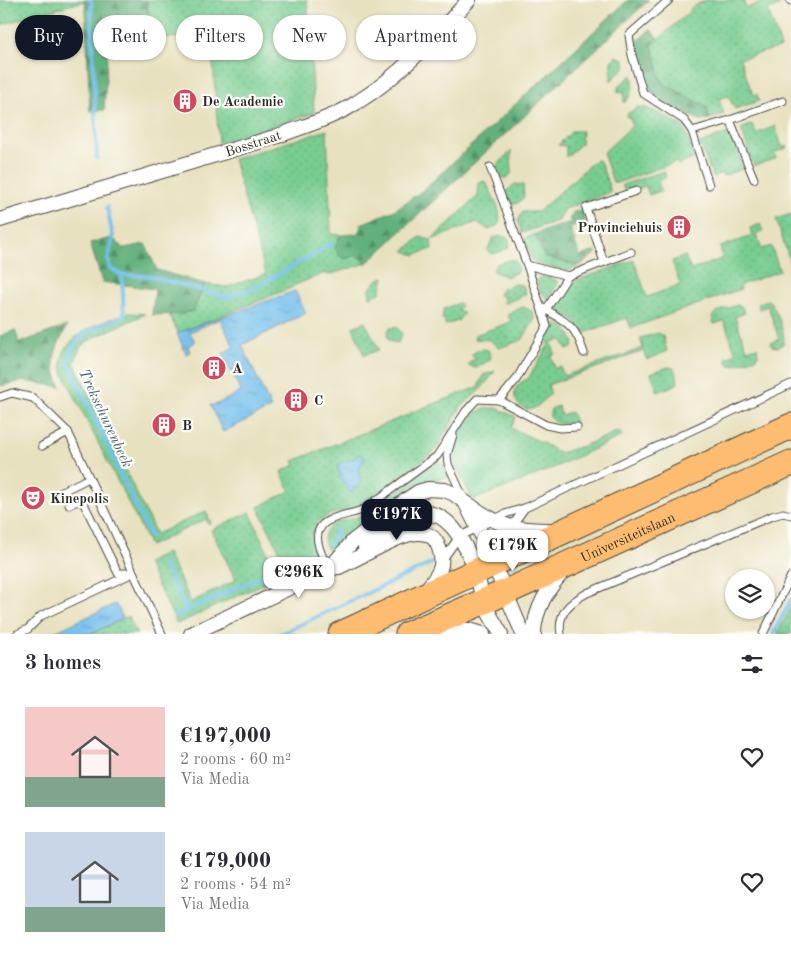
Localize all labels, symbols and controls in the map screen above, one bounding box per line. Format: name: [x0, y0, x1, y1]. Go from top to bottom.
chip: Buy: [15, 15, 83, 60]
chip: Rent: [93, 15, 166, 60]
chip: Filters: [176, 15, 263, 60]
chip: New: [273, 15, 346, 60]
chip: Apartment: [356, 15, 476, 60]
building icon: De Academie: [172, 88, 198, 114]
place label: De Academie: [202, 95, 283, 109]
street label: Bosstraat: [223, 128, 283, 160]
building icon: Provinciehuis: [666, 214, 692, 240]
place label: Provinciehuis: [578, 221, 662, 235]
building icon: A: [201, 355, 227, 381]
place label: A: [232, 362, 243, 376]
water label: Trekschurenbeek: [75, 367, 134, 470]
building icon: C: [283, 387, 309, 413]
place label: C: [314, 394, 323, 408]
building icon: B: [151, 412, 177, 438]
place label: B: [182, 419, 192, 433]
theatre icon: Kinepolis: [20, 485, 46, 511]
place label: Kinepolis: [50, 492, 108, 506]
pin: €197K: [362, 498, 432, 541]
text: €197K: [372, 507, 422, 523]
street label: Universiteitslaan: [578, 510, 678, 565]
pin: €179K: [478, 530, 548, 572]
text: €179K: [488, 538, 538, 554]
pin: €296K: [264, 556, 334, 599]
text: €296K: [274, 565, 324, 581]
map controls: [725, 569, 775, 619]
button: layers: [725, 569, 775, 619]
icon: filters: [738, 650, 766, 678]
text: 3 homes: [25, 653, 101, 674]
text: €197,000: [180, 726, 271, 747]
icon: home: [65, 727, 125, 787]
icon: heart: [738, 743, 766, 771]
text: 2 rooms · 60 m²: [180, 752, 291, 768]
text: Via Media: [180, 772, 250, 788]
text: €179,000: [180, 851, 271, 872]
icon: home: [65, 852, 125, 912]
icon: heart: [738, 868, 766, 896]
text: 2 rooms · 54 m²: [180, 877, 291, 893]
text: Via Media: [180, 897, 250, 913]

